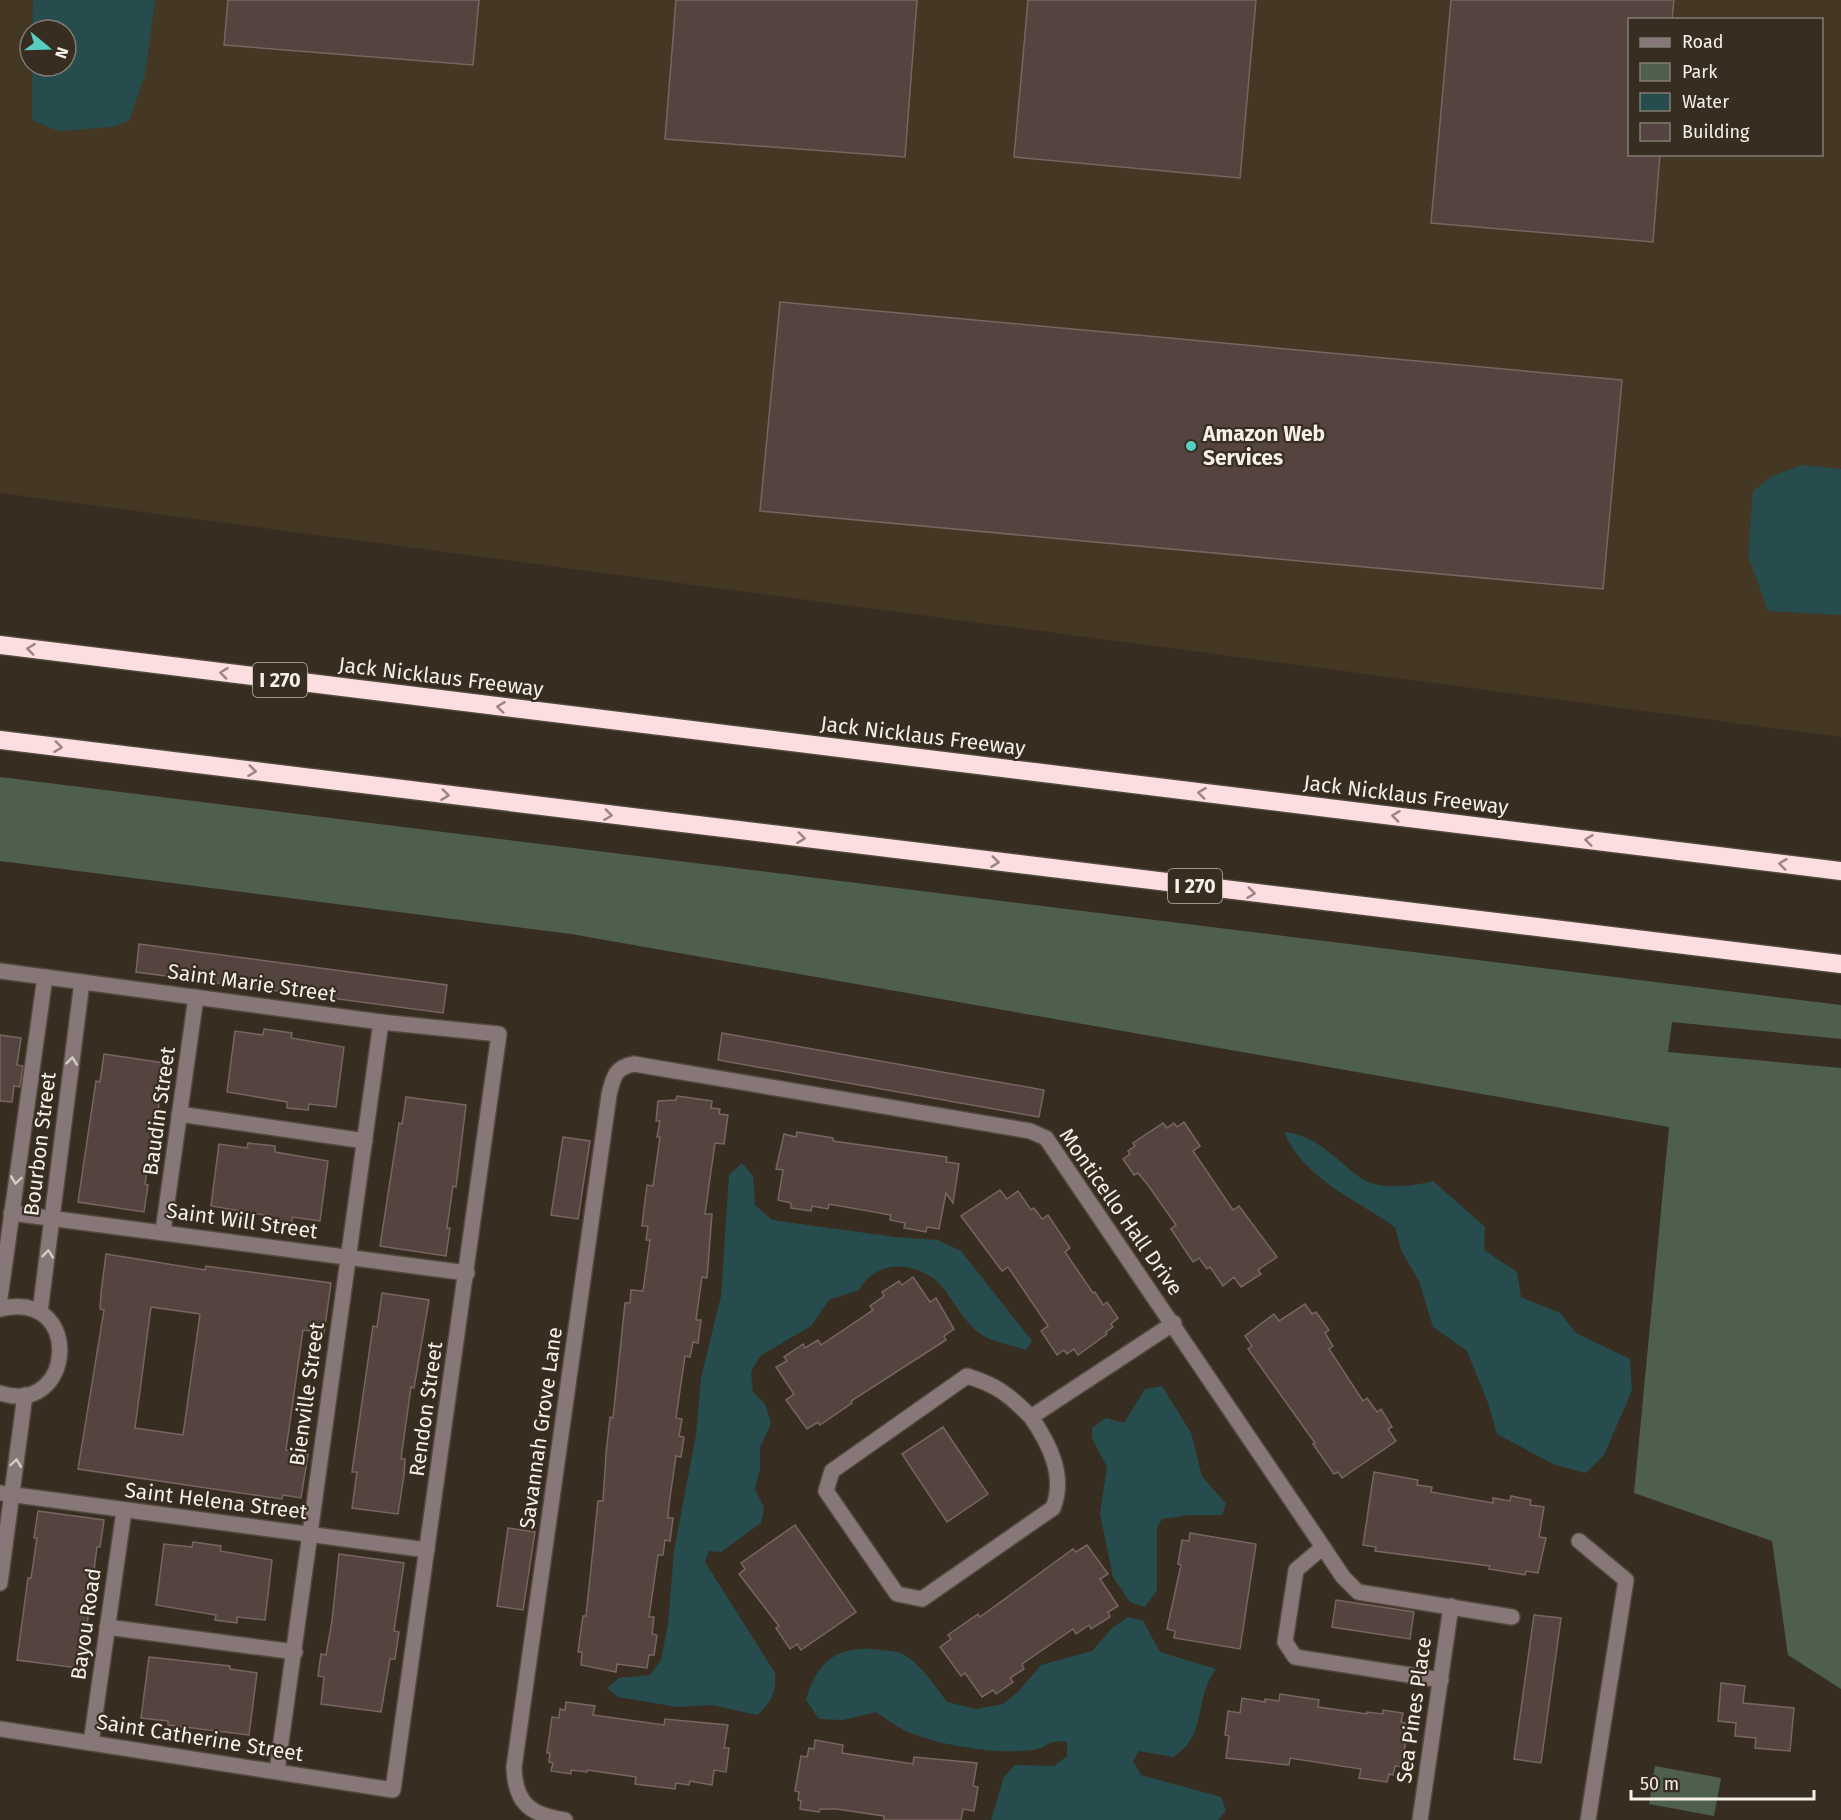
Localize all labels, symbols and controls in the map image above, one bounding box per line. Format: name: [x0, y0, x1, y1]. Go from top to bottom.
north arrow: [18, 18, 78, 78]
legend: [1628, 18, 1823, 156]
text: Road: [1682, 31, 1724, 53]
text: N: [51, 45, 72, 61]
text: Park: [1682, 61, 1718, 83]
text: Water: [1682, 91, 1729, 113]
text: Building: [1682, 121, 1750, 143]
place label: Amazon Web Services: [1202, 421, 1325, 471]
marker: Amazon Web Services: [1184, 439, 1198, 453]
one-way arrow: [26, 644, 35, 656]
street label: Jack Nicklaus Freeway: [337, 652, 546, 703]
road number: I 270: [253, 663, 307, 697]
one-way arrow: [220, 667, 229, 680]
one-way arrow: [497, 701, 506, 714]
street label: Jack Nicklaus Freeway: [819, 711, 1028, 762]
one-way arrow: [53, 741, 63, 753]
one-way arrow: [247, 764, 256, 777]
street label: Jack Nicklaus Freeway: [1302, 770, 1511, 821]
one-way arrow: [1198, 787, 1207, 799]
one-way arrow: [441, 788, 450, 800]
one-way arrow: [603, 808, 612, 820]
one-way arrow: [1391, 811, 1400, 823]
one-way arrow: [797, 831, 806, 844]
one-way arrow: [1585, 834, 1594, 847]
one-way arrow: [990, 855, 999, 868]
one-way arrow: [1778, 858, 1788, 871]
road number: I 270: [1168, 869, 1222, 903]
one-way arrow: [1246, 886, 1256, 898]
street label: Saint Marie Street: [166, 958, 338, 1008]
street label: Baudin Street: [137, 1045, 181, 1177]
one-way arrow: [65, 1056, 77, 1065]
street label: Bourbon Street: [18, 1070, 62, 1218]
street label: Monticello Hall Drive: [1054, 1123, 1188, 1301]
one-way arrow: [11, 1175, 23, 1185]
street label: Saint Will Street: [165, 1198, 320, 1245]
one-way arrow: [41, 1250, 54, 1259]
street label: Bienville Street: [284, 1320, 330, 1467]
street label: Savannah Grove Lane: [514, 1325, 568, 1531]
street label: Rendon Street: [404, 1340, 448, 1478]
one-way arrow: [10, 1458, 22, 1467]
street label: Saint Helena Street: [123, 1477, 309, 1525]
street label: Bayou Road: [65, 1566, 107, 1682]
street label: Sea Pines Place: [1391, 1635, 1437, 1785]
street label: Saint Catherine Street: [95, 1709, 306, 1767]
scale bar: [1631, 1763, 1814, 1801]
text: 50 m: [1640, 1773, 1679, 1795]

